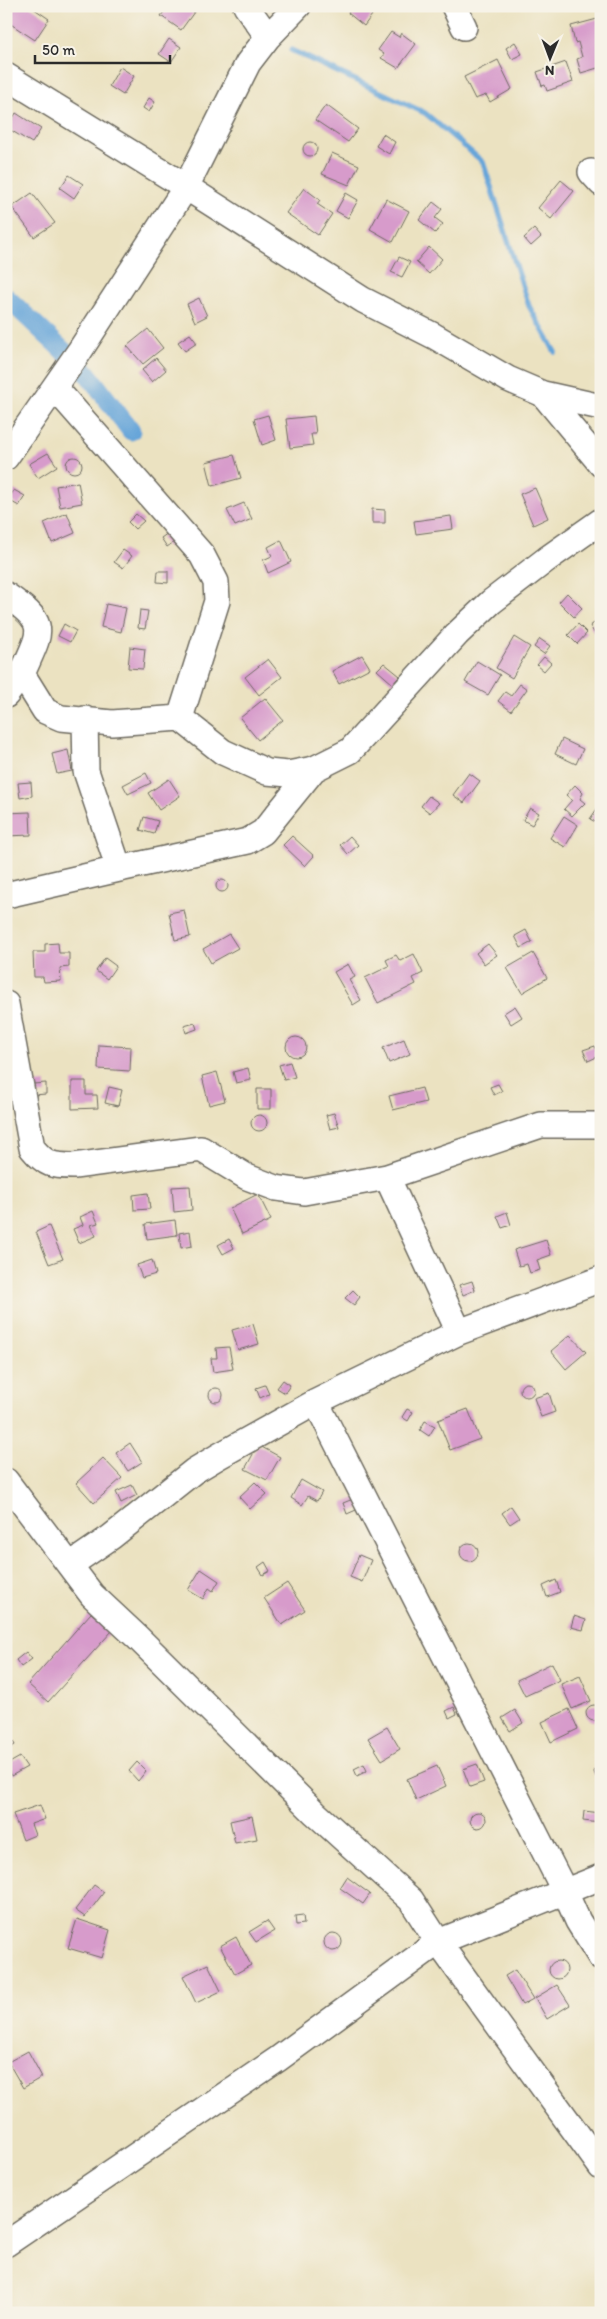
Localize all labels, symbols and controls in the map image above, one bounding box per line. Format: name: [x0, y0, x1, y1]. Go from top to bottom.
scale bar: [35, 32, 170, 64]
north arrow: [524, 32, 574, 82]
text: 50 m: [42, 41, 75, 59]
text: N: [545, 62, 555, 79]

